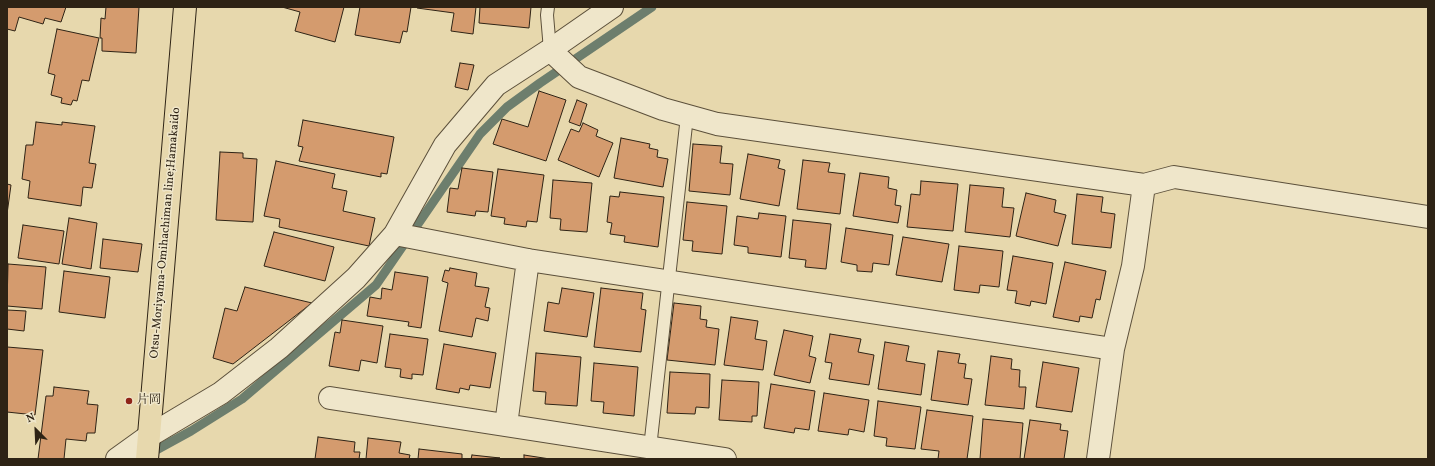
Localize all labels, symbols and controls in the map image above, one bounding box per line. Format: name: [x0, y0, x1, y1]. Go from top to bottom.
street label: Otsu-Moriyama-Omihachiman line;Hamakaido: [148, 107, 184, 359]
place label: 片岡: [137, 394, 161, 408]
marker: 片岡: [124, 396, 134, 406]
north arrow: [16, 410, 56, 450]
text: N: [24, 410, 38, 427]

